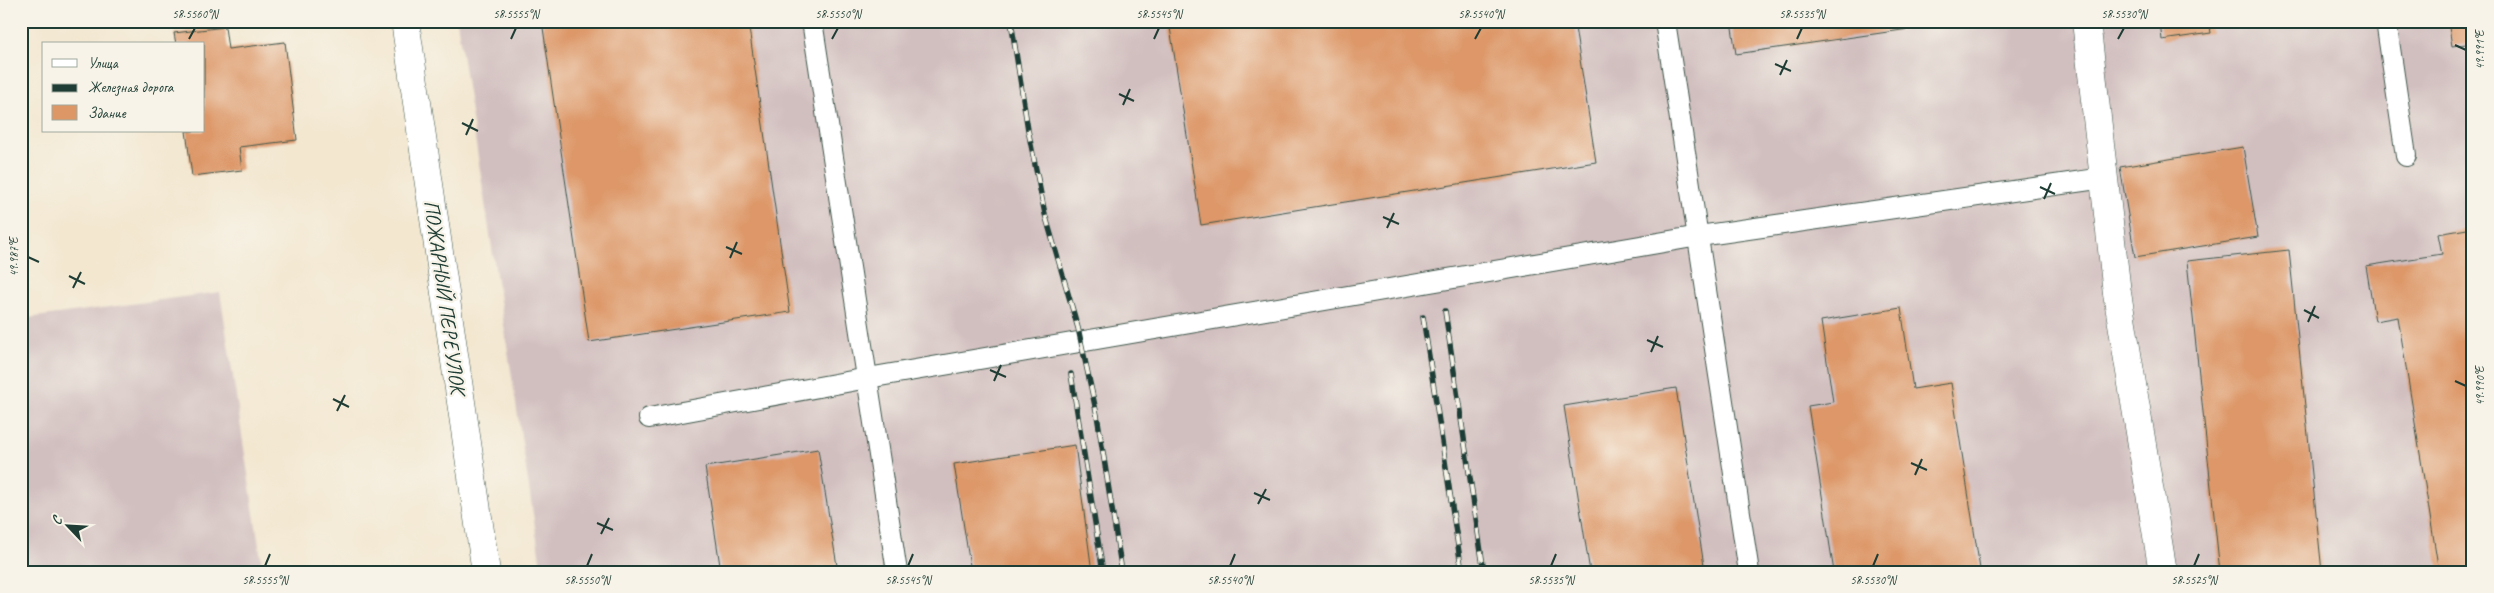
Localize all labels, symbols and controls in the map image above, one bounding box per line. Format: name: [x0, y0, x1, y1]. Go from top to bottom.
text: 58.5560°N: [172, 6, 219, 22]
text: 58.5555°N: [493, 6, 540, 22]
text: 58.5550°N: [815, 6, 862, 22]
text: 58.5545°N: [1136, 6, 1183, 22]
text: 58.5540°N: [1458, 6, 1505, 22]
text: 58.5535°N: [1779, 6, 1826, 22]
text: 58.5530°N: [2101, 6, 2148, 22]
text: 49.991°E: [2472, 29, 2488, 70]
legend: [42, 42, 205, 132]
text: Улица: [88, 54, 119, 73]
text: Железная дорога: [88, 78, 175, 97]
text: Здание: [88, 104, 127, 123]
street label: ПОЖАРНЫЙ ПЕРЕУЛОК: [419, 198, 472, 400]
text: 49.987°E: [6, 236, 22, 277]
text: 49.990°E: [2472, 365, 2488, 406]
north arrow: [42, 500, 92, 550]
text: С: [48, 512, 67, 527]
text: 58.5555°N: [242, 572, 289, 588]
text: 58.5550°N: [564, 572, 611, 588]
text: 58.5545°N: [885, 572, 932, 588]
text: 58.5540°N: [1207, 572, 1254, 588]
text: 58.5535°N: [1528, 572, 1575, 588]
text: 58.5530°N: [1850, 572, 1897, 588]
text: 58.5525°N: [2171, 572, 2218, 588]

